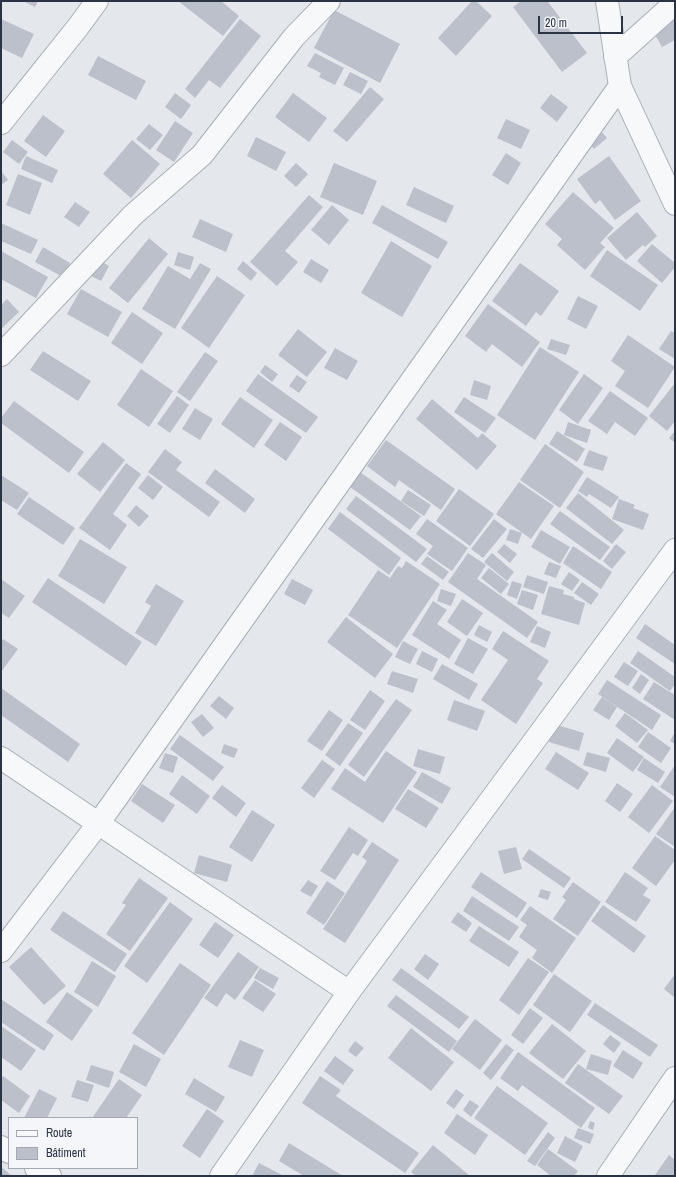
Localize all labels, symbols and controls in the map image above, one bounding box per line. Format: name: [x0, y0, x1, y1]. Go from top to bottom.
scale bar: [540, 8, 625, 34]
text: 20 m: [545, 15, 567, 31]
legend: [8, 1117, 138, 1169]
text: Route: [46, 1125, 72, 1141]
text: Bâtiment: [46, 1145, 85, 1161]

